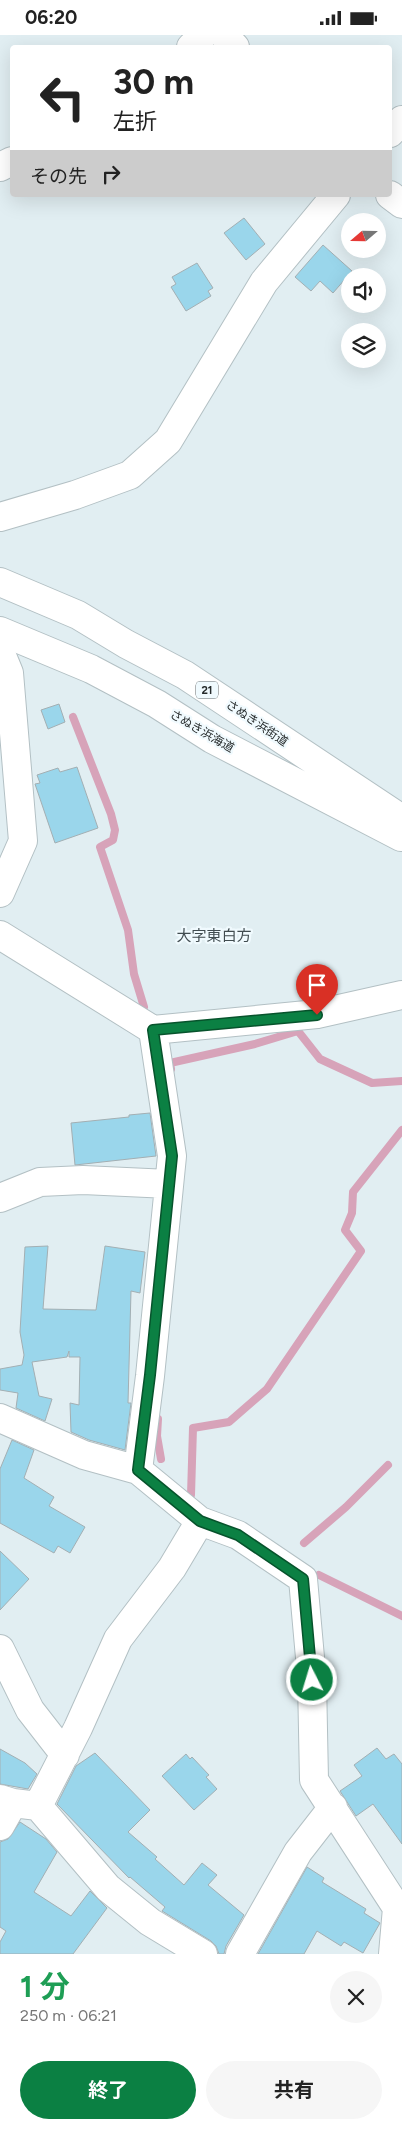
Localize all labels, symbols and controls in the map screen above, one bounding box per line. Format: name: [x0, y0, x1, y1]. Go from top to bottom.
text: 06:20: [25, 6, 77, 29]
text: 30 m: [113, 61, 194, 103]
icon: left: [30, 65, 95, 130]
text: 左折: [113, 108, 157, 135]
icon: right: [97, 160, 125, 188]
text: その先: [30, 165, 87, 188]
north arrow: [341, 213, 386, 257]
map controls: [341, 213, 386, 368]
button: sound: [341, 268, 386, 313]
button: layers: [341, 323, 386, 368]
road number: 21: [196, 681, 218, 699]
street label: さぬき浜街道: [223, 697, 291, 749]
street label: さぬき浜海道: [167, 707, 237, 755]
district label: 大字東白方: [176, 927, 252, 945]
pin: [296, 964, 338, 1015]
icon: arrive: [303, 971, 331, 999]
position arrow: [285, 1653, 337, 1705]
text: 1 分: [20, 1968, 70, 2005]
button: close: [330, 1971, 382, 2023]
text: 250 m · 06:21: [20, 2006, 117, 2025]
button: 終了: [20, 2061, 196, 2119]
button: 共有: [206, 2061, 382, 2119]

